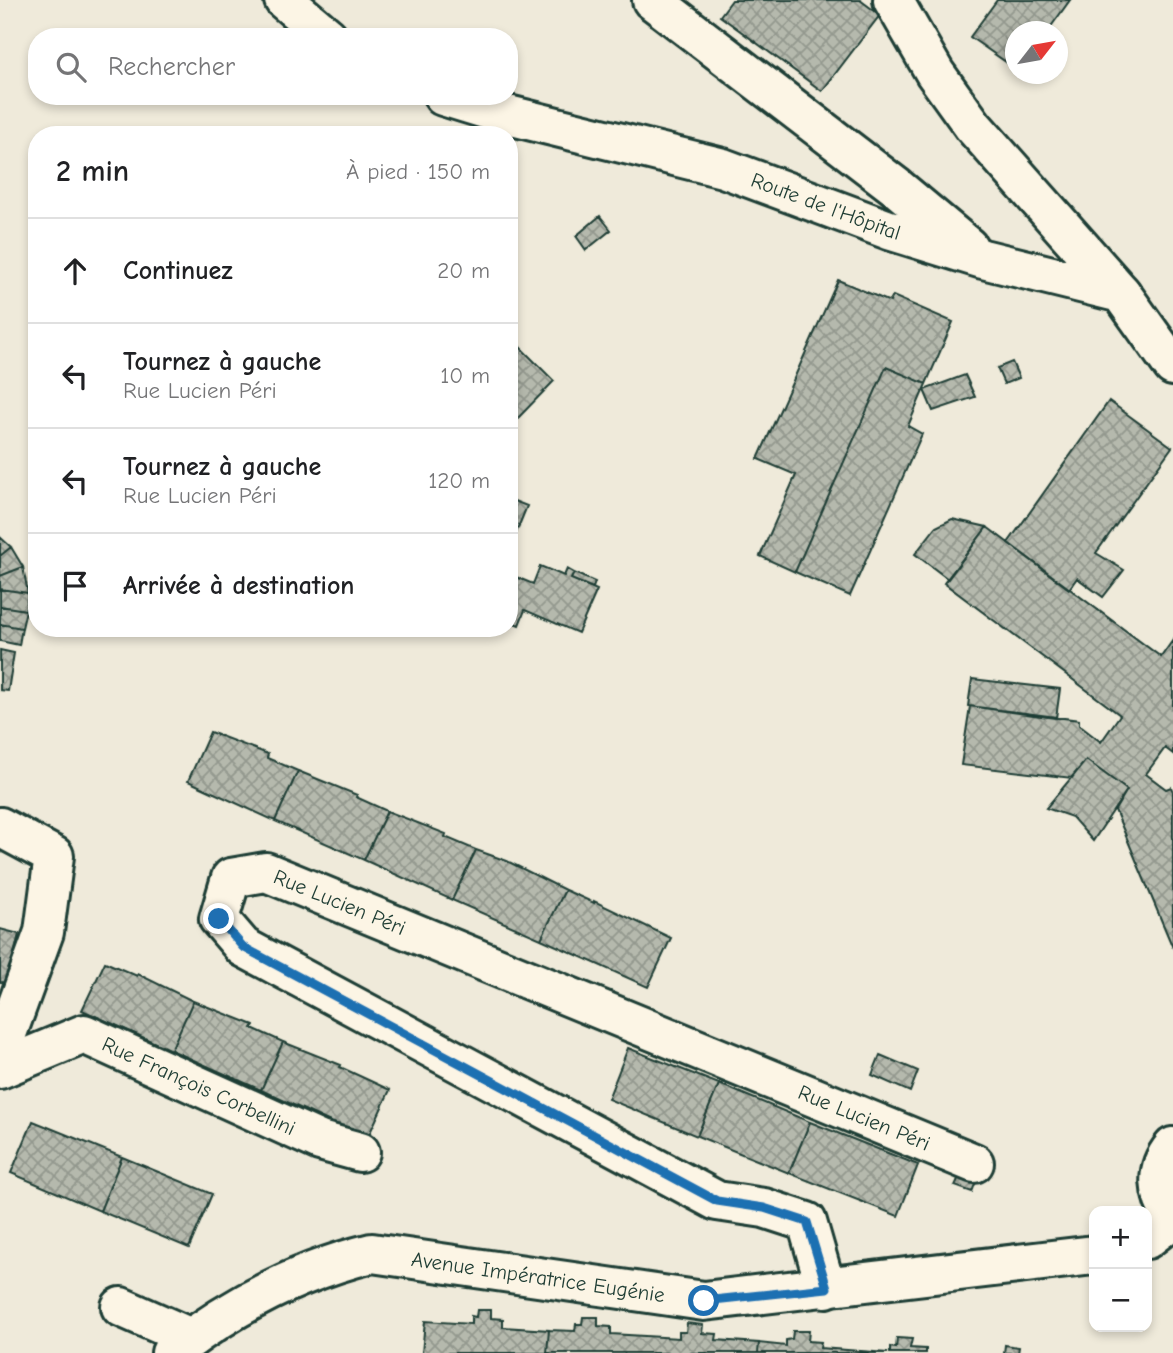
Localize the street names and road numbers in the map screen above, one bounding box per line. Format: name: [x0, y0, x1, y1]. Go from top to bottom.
street label: Route de l'Hôpital: [748, 168, 903, 245]
street label: Rue Lucien Péri: [270, 865, 409, 940]
street label: Rue François Corbellini: [98, 1032, 299, 1140]
street label: Rue Lucien Péri: [795, 1080, 934, 1156]
street label: Avenue Impératrice Eugénie: [410, 1247, 666, 1307]

